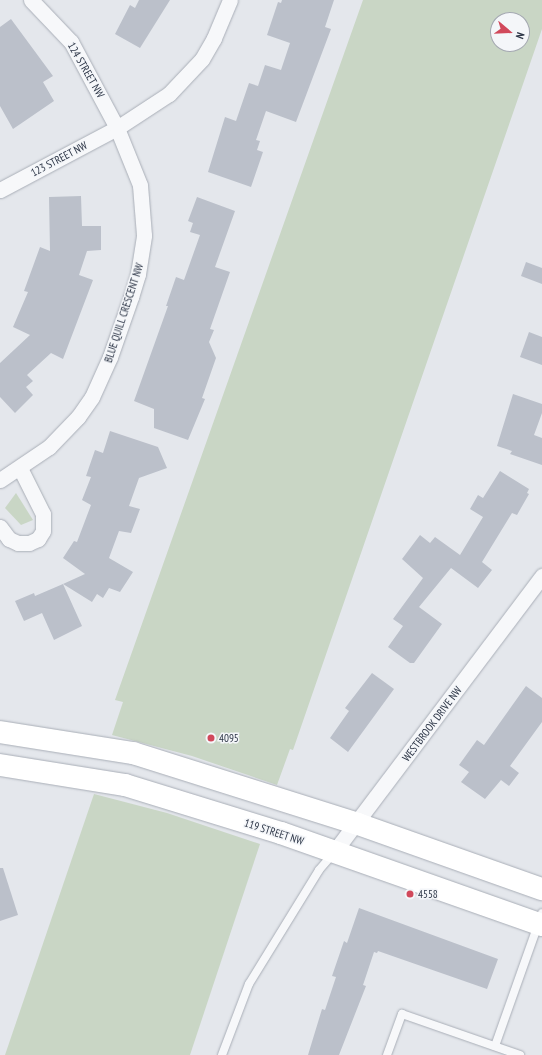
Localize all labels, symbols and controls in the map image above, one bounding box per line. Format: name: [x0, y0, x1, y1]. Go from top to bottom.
north arrow: [490, 12, 530, 52]
text: N: [513, 30, 528, 41]
street label: 124 STREET NW: [65, 40, 107, 100]
street label: 123 STREET NW: [28, 139, 90, 179]
street label: BLUE QUILL CRESCENT NW: [102, 261, 146, 365]
street label: WESTBROOK DRIVE NW: [399, 684, 465, 764]
place label: 4095: [219, 731, 239, 745]
marker: 4095: [206, 733, 216, 743]
street label: 119 STREET NW: [242, 816, 306, 848]
place label: 4558: [418, 887, 438, 901]
marker: 4558: [405, 889, 415, 899]

